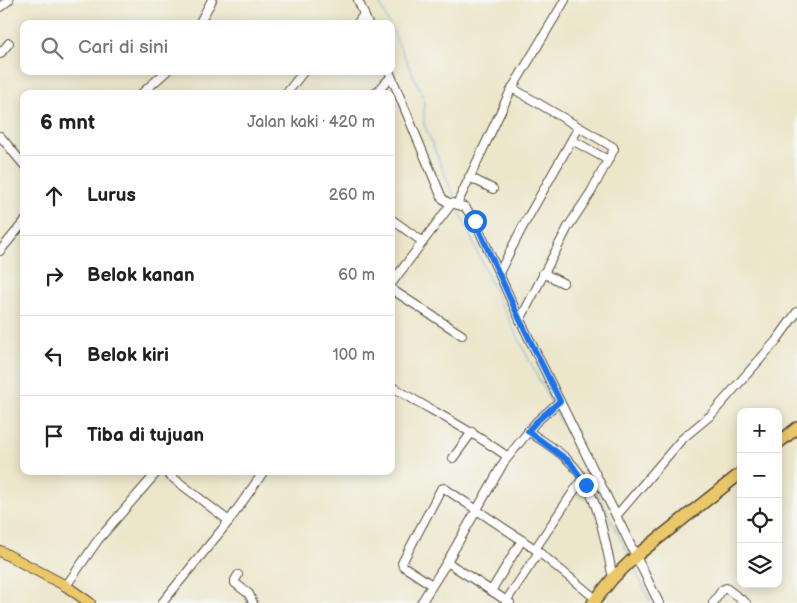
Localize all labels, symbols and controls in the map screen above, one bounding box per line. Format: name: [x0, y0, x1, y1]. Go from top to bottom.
search box: [20, 20, 395, 75]
icon: search: [38, 34, 66, 62]
text: Cari di sini: [78, 36, 168, 59]
text: 6 mnt: [40, 110, 95, 135]
text: Jalan kaki · 420 m: [247, 113, 375, 132]
icon: ahead: [40, 182, 68, 210]
text: Lurus: [87, 184, 136, 207]
text: 260 m: [329, 186, 375, 205]
route start: [464, 210, 487, 233]
icon: right: [40, 262, 68, 290]
text: Belok kanan: [87, 264, 195, 287]
text: 60 m: [338, 266, 375, 285]
icon: left: [40, 342, 68, 370]
text: Belok kiri: [87, 344, 169, 367]
text: 100 m: [332, 346, 375, 365]
map controls: [737, 408, 782, 588]
button: +: [737, 408, 782, 453]
icon: arrive: [40, 422, 68, 450]
text: Tiba di tujuan: [87, 424, 204, 447]
button: −: [737, 453, 782, 498]
route end: [575, 474, 598, 497]
button: locate: [737, 498, 782, 543]
button: layers: [737, 543, 782, 588]

